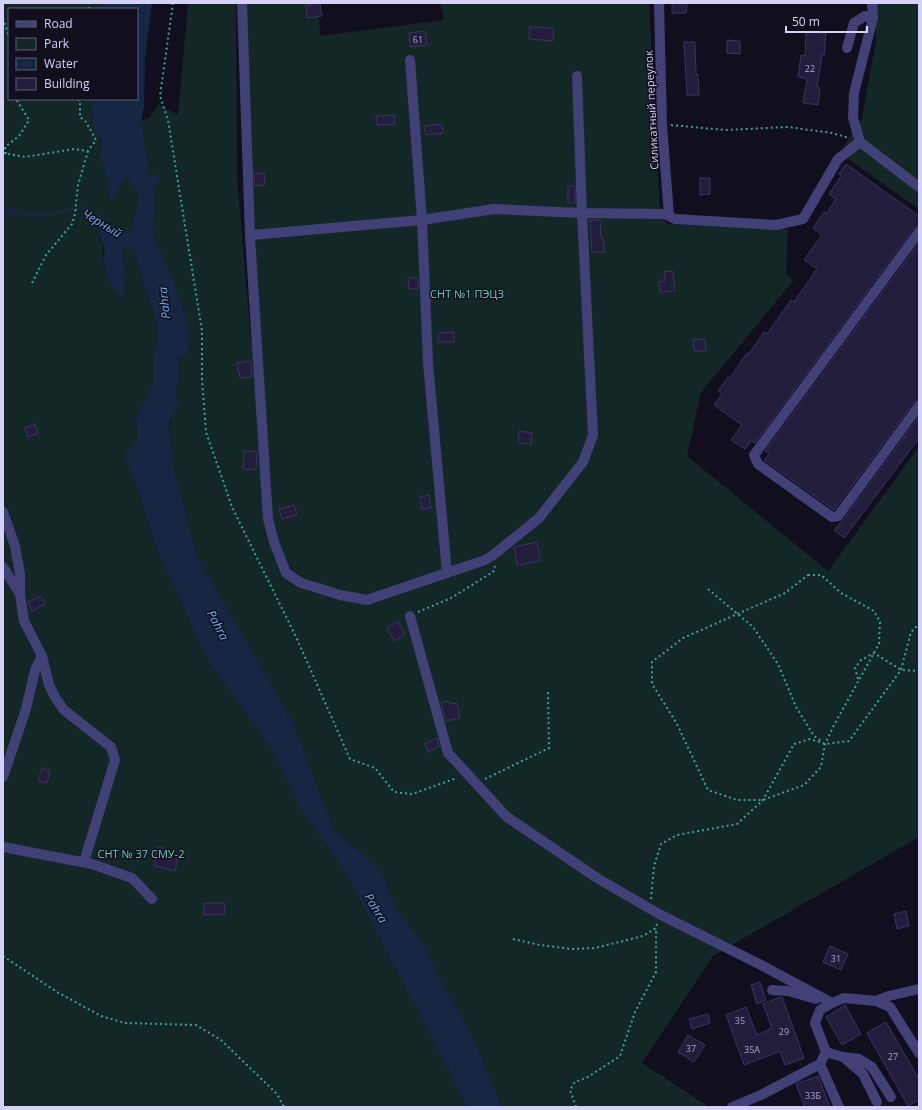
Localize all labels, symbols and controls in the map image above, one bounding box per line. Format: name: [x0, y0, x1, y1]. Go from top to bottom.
legend: [8, 8, 138, 100]
scale bar: [786, 8, 867, 34]
text: 50 m: [792, 13, 820, 30]
text: Road: [44, 15, 73, 32]
house number: 61: [413, 33, 423, 46]
text: Park: [44, 35, 70, 52]
street label: Силикатный переулок: [640, 50, 662, 170]
text: Water: [44, 55, 78, 72]
house number: 22: [805, 62, 815, 75]
text: Building: [44, 75, 90, 92]
water label: Черный: [79, 205, 125, 241]
water label: Pahra: [154, 286, 174, 320]
park label: СНТ №1 ПЭЦЗ: [430, 286, 504, 301]
water label: Pahra: [203, 607, 233, 643]
park label: СНТ № 37 СМУ-2: [98, 846, 184, 861]
water label: Pahra: [360, 890, 392, 926]
house number: 31: [831, 952, 841, 965]
house number: 35: [735, 1014, 745, 1027]
house number: 29: [779, 1025, 789, 1038]
house number: 37: [686, 1042, 696, 1055]
house number: 35А: [744, 1043, 760, 1056]
house number: 27: [888, 1050, 898, 1063]
house number: 33Б: [805, 1089, 821, 1102]

